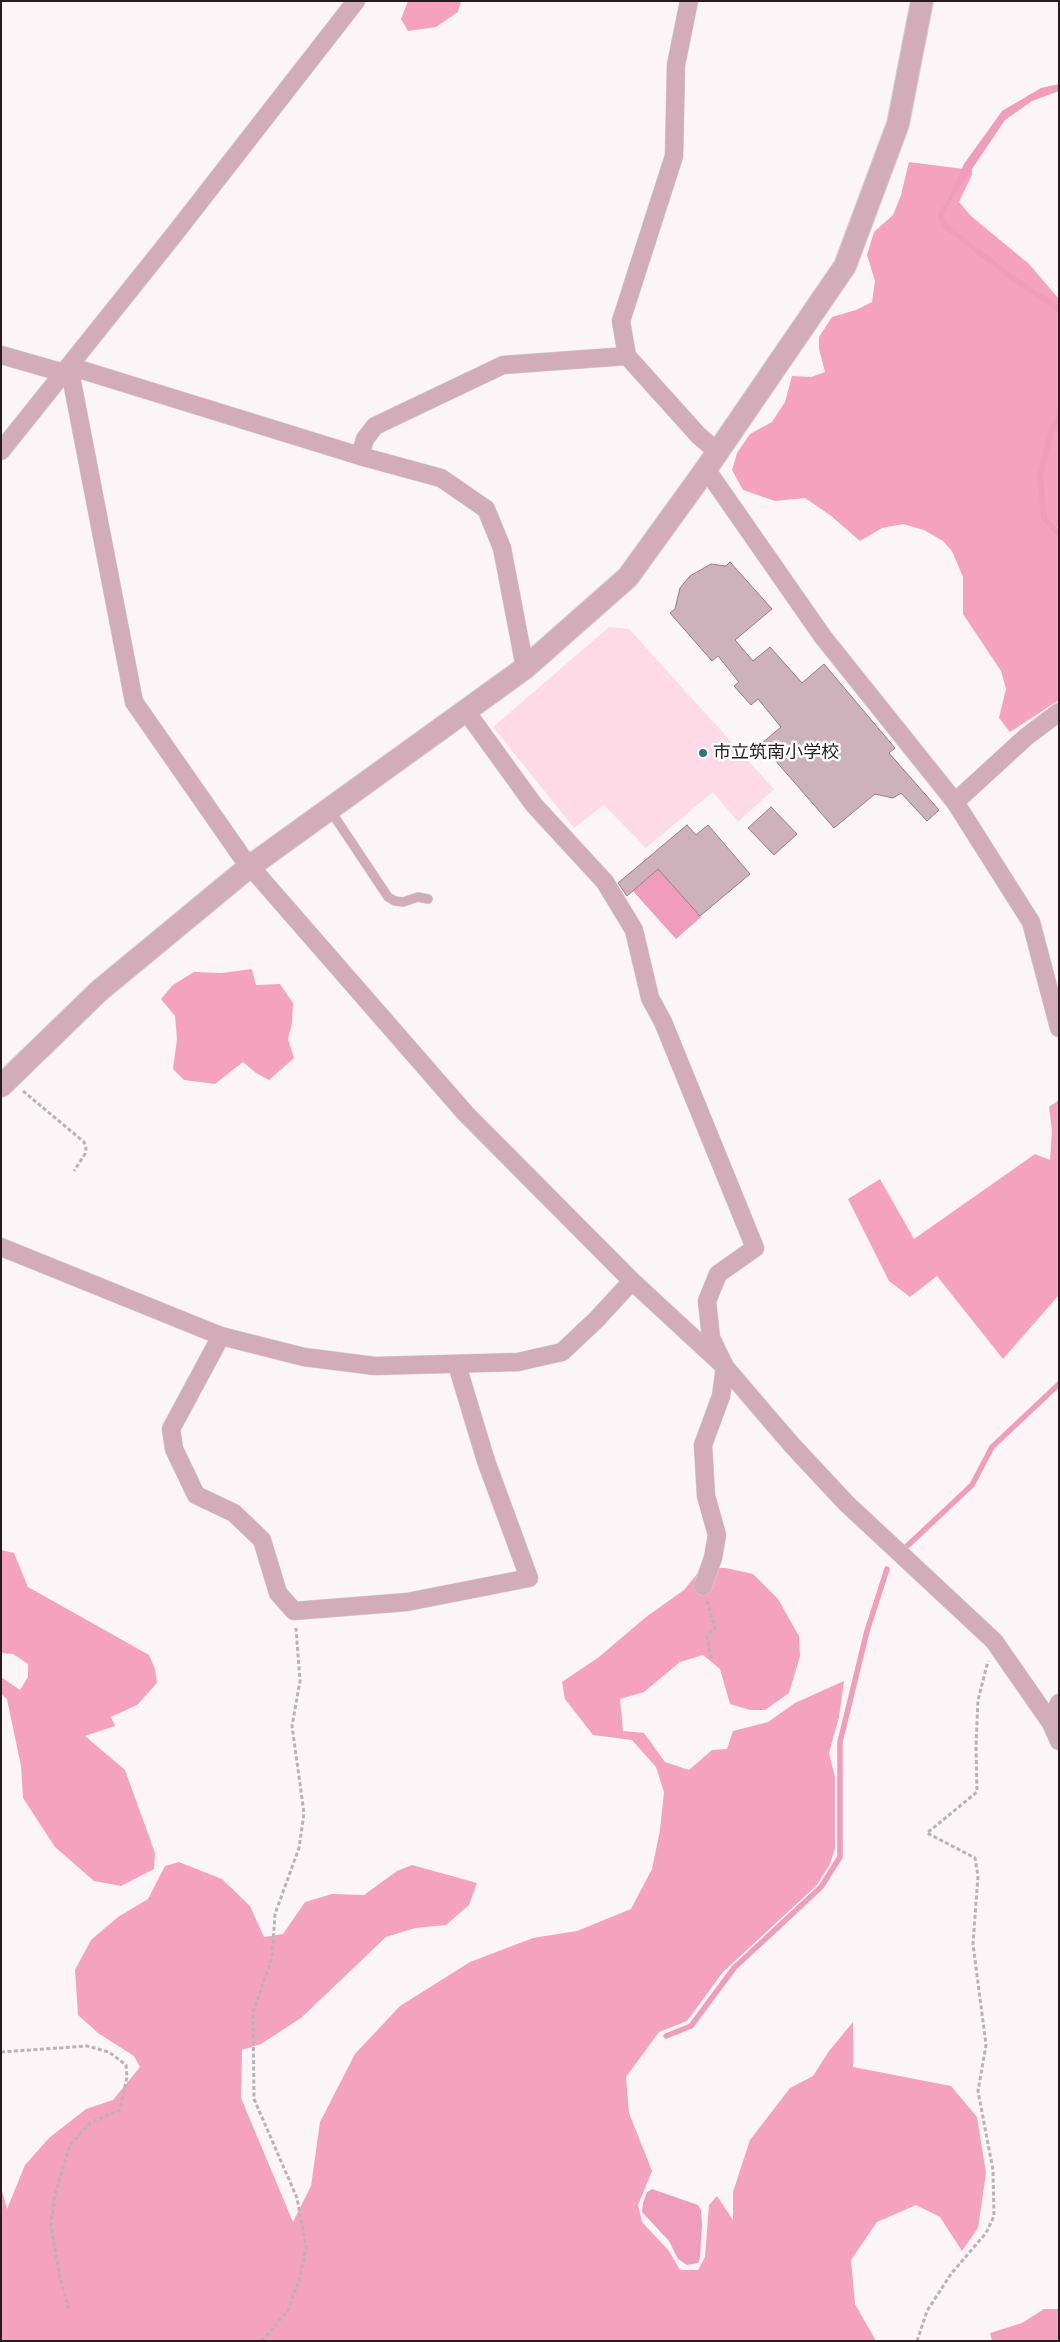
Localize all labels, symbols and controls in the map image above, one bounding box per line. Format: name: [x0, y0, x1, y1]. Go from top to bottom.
place label: 市立筑南小学校: [713, 742, 839, 764]
marker: 市立筑南小学校: [697, 747, 709, 759]

